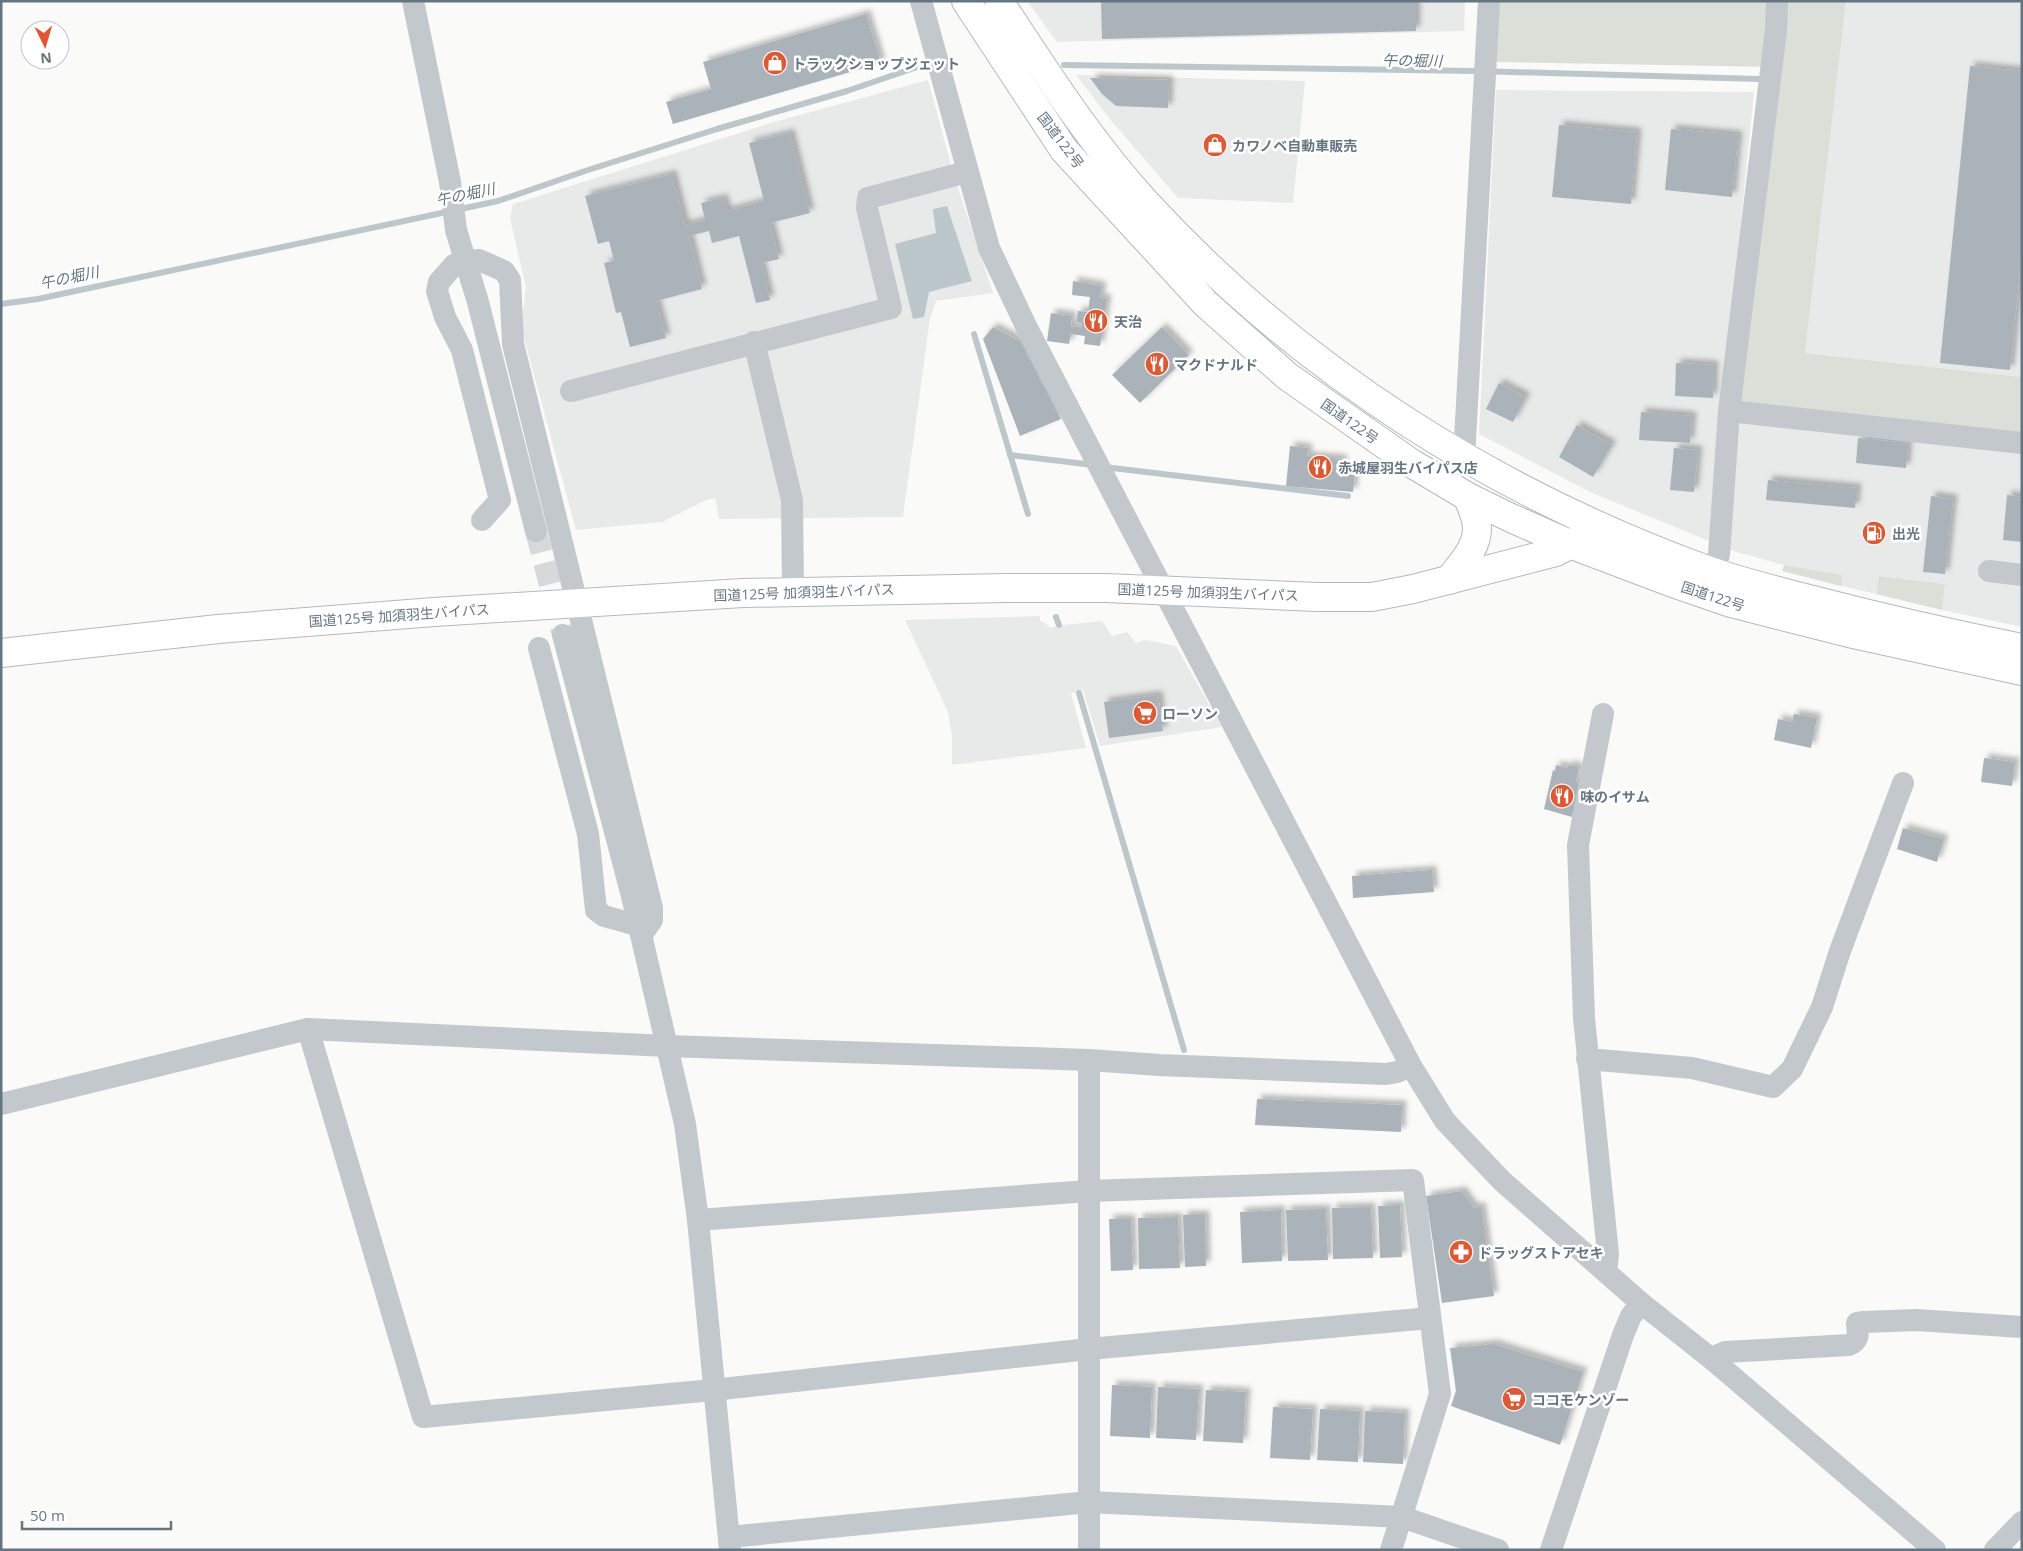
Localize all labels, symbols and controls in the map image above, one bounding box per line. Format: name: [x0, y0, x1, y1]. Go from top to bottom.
north arrow: [20, 20, 70, 70]
text: N: [40, 48, 53, 68]
water label: 午の堀川: [1382, 49, 1444, 71]
shop icon: トラックショップジェット: [762, 50, 788, 76]
place label: トラックショップジェット: [792, 54, 960, 73]
street label: 国道122号: [1034, 108, 1088, 172]
shop icon: カワノベ自動車販売: [1202, 132, 1228, 158]
place label: カワノベ自動車販売: [1232, 136, 1357, 155]
water label: 午の堀川: [434, 178, 498, 210]
water label: 午の堀川: [38, 261, 102, 293]
restaurant icon: 天治: [1083, 308, 1109, 334]
place label: 天治: [1114, 312, 1142, 331]
restaurant icon: マクドナルド: [1144, 351, 1170, 377]
place label: マクドナルド: [1174, 355, 1258, 374]
street label: 国道122号: [1318, 394, 1382, 448]
restaurant icon: 赤城屋羽生バイパス店: [1307, 454, 1333, 480]
place label: 赤城屋羽生バイパス店: [1338, 458, 1478, 477]
fuel station icon: 出光: [1861, 520, 1887, 546]
place label: 出光: [1892, 524, 1920, 543]
street label: 国道122号: [1679, 577, 1747, 615]
street label: 国道125号 加須羽生バイパス: [713, 579, 895, 605]
street label: 国道125号 加須羽生バイパス: [1117, 579, 1299, 605]
street label: 国道125号 加須羽生バイパス: [308, 599, 490, 631]
supermarket icon: ローソン: [1132, 700, 1158, 726]
place label: ローソン: [1162, 704, 1218, 723]
restaurant icon: 味のイサム: [1549, 783, 1575, 809]
place label: 味のイサム: [1580, 787, 1650, 806]
pharmacy icon: ドラッグストアセキ: [1448, 1239, 1474, 1265]
place label: ドラッグストアセキ: [1478, 1243, 1604, 1262]
supermarket icon: ココモケンゾー: [1501, 1386, 1527, 1412]
place label: ココモケンゾー: [1532, 1390, 1630, 1409]
scale bar: [22, 1498, 171, 1530]
text: 50 m: [30, 1505, 65, 1525]

